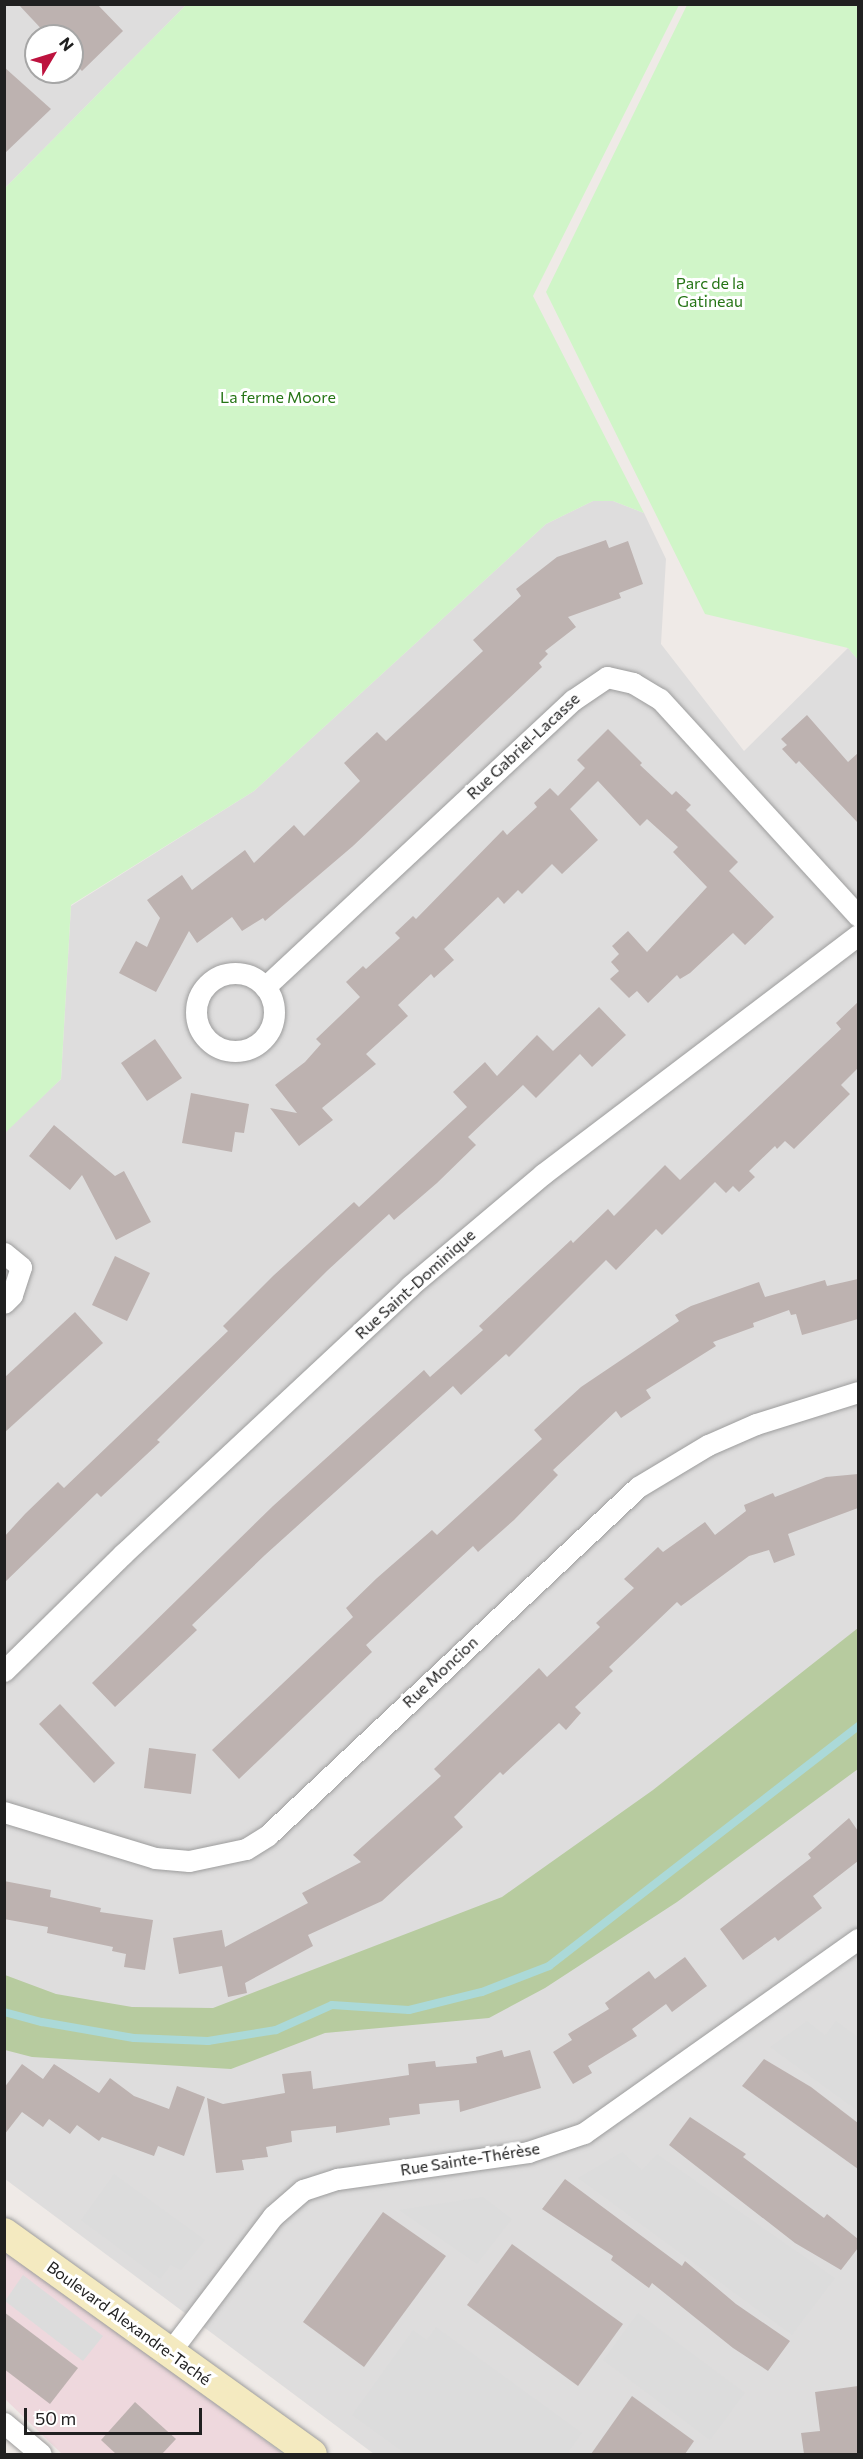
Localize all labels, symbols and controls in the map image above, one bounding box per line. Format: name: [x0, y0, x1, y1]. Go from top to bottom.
north arrow: [24, 24, 84, 84]
text: N: [56, 33, 78, 54]
park label: Parc de la Gatineau: [676, 273, 744, 311]
park label: La ferme Moore: [220, 387, 336, 407]
street label: Rue Gabriel-Lacasse: [463, 689, 583, 803]
street label: Rue Saint-Dominique: [351, 1225, 479, 1343]
street label: Rue Moncion: [398, 1632, 482, 1712]
street label: Rue Sainte-Thérèse: [399, 2138, 541, 2180]
street label: Boulevard Alexandre-Taché: [43, 2257, 215, 2389]
scale bar: [27, 2396, 206, 2434]
text: 50 m: [35, 2407, 76, 2429]

